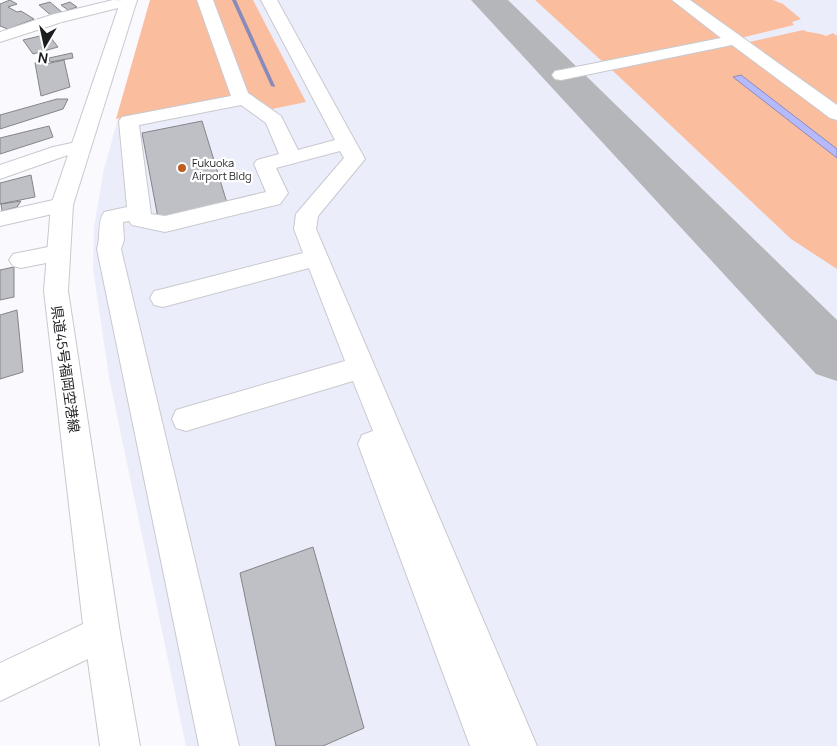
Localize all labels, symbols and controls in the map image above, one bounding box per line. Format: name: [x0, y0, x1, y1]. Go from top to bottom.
north arrow: [20, 20, 70, 70]
text: N: [36, 48, 49, 69]
place label: Fukuoka Airport Bldg: [192, 155, 251, 183]
marker: Fukuoka Airport Bldg: [176, 162, 188, 174]
street label: 県道45号福岡空港線: [48, 304, 84, 434]

